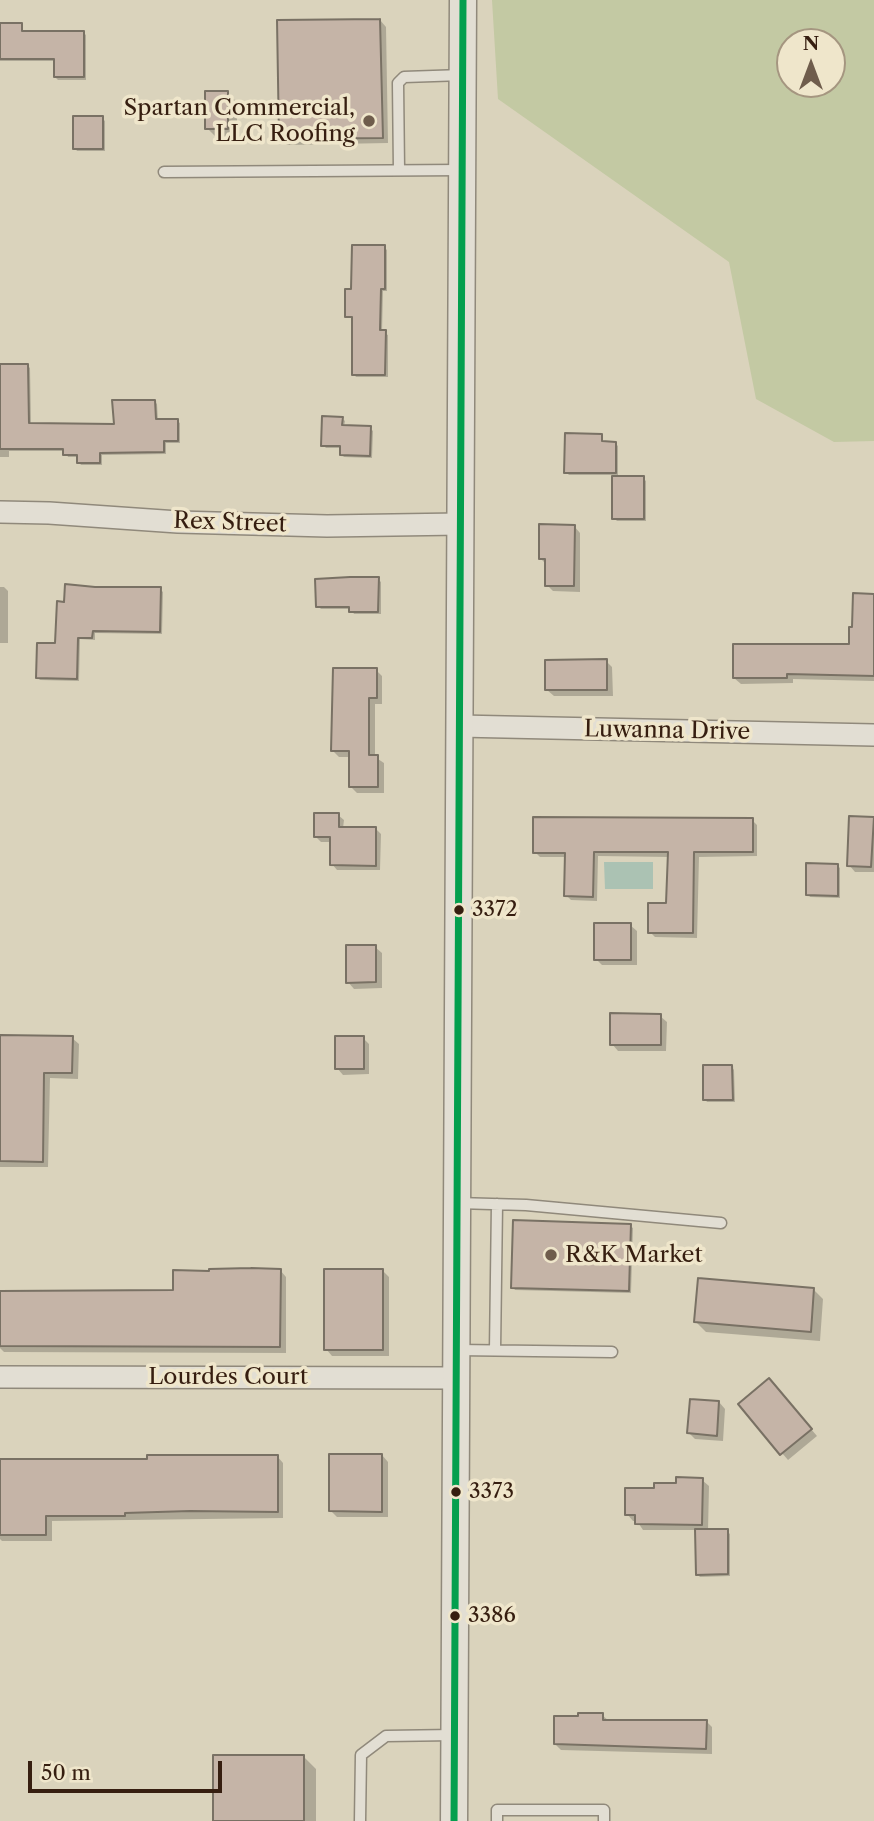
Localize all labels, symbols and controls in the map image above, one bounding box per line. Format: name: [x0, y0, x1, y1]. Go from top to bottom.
north arrow: [776, 28, 846, 98]
text: N: [803, 32, 819, 55]
place label: Spartan Commercial, LLC Roofing: [124, 94, 355, 148]
marker: Spartan Commercial, LLC Roofing: [361, 113, 377, 129]
street label: Rex Street: [173, 507, 287, 539]
street label: Luwanna Drive: [584, 716, 750, 746]
place label: 3372: [472, 897, 518, 923]
marker: 3372: [452, 903, 466, 917]
place label: R&K Market: [565, 1241, 703, 1269]
marker: R&K Market: [543, 1247, 559, 1263]
street label: Lourdes Court: [148, 1363, 308, 1391]
place label: 3373: [469, 1479, 514, 1505]
marker: 3373: [449, 1485, 463, 1499]
place label: 3386: [468, 1603, 516, 1629]
marker: 3386: [448, 1609, 462, 1623]
scale bar: [32, 1748, 226, 1792]
text: 50 m: [41, 1760, 91, 1785]

